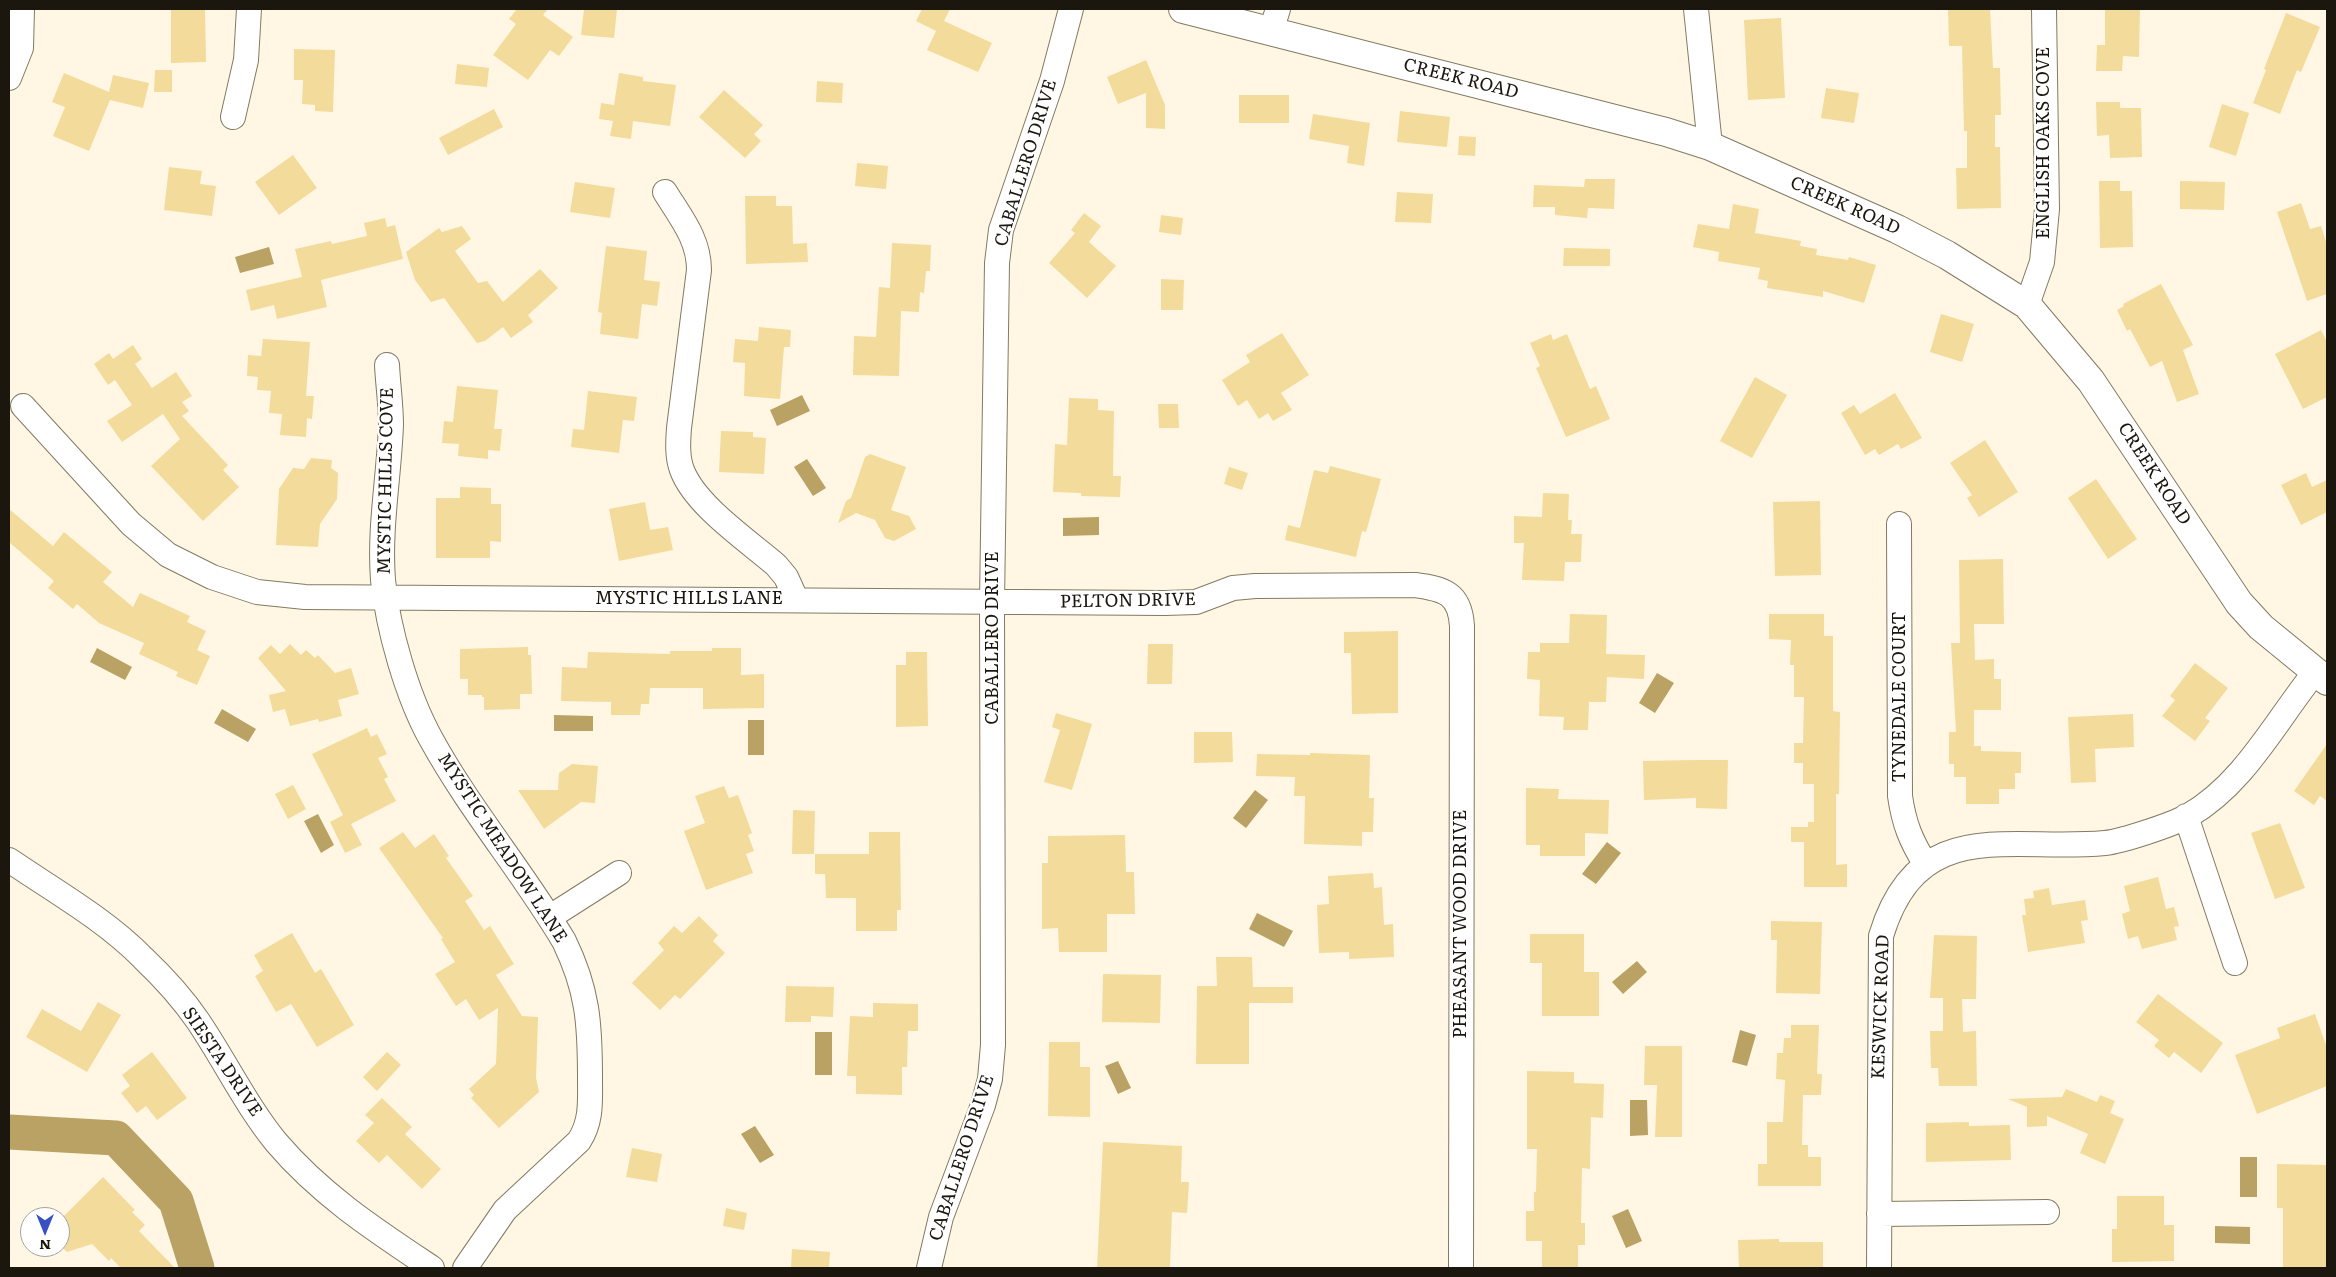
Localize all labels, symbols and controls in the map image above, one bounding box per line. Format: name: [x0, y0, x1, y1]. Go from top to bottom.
street label: ENGLISH OAKS COVE: [2033, 47, 2055, 239]
street label: CREEK ROAD: [1401, 54, 1521, 104]
street label: CABALLERO DRIVE: [990, 77, 1062, 249]
street label: CREEK ROAD: [1787, 172, 1903, 240]
street label: MYSTIC HILLS COVE: [374, 387, 398, 575]
street label: CREEK ROAD: [2113, 419, 2195, 529]
street label: CABALLERO DRIVE: [982, 551, 1004, 725]
street label: MYSTIC HILLS LANE: [595, 588, 783, 610]
street label: PELTON DRIVE: [1060, 589, 1196, 613]
street label: TYNEDALE COURT: [1889, 612, 1911, 782]
street label: MYSTIC MEADOW LANE: [433, 749, 571, 947]
street label: PHEASANT WOOD DRIVE: [1450, 809, 1472, 1039]
street label: KESWICK ROAD: [1868, 934, 1894, 1080]
street label: SIESTA DRIVE: [177, 1003, 267, 1121]
street label: CABALLERO DRIVE: [925, 1072, 999, 1244]
north arrow: [20, 1207, 70, 1257]
text: N: [39, 1236, 51, 1256]

